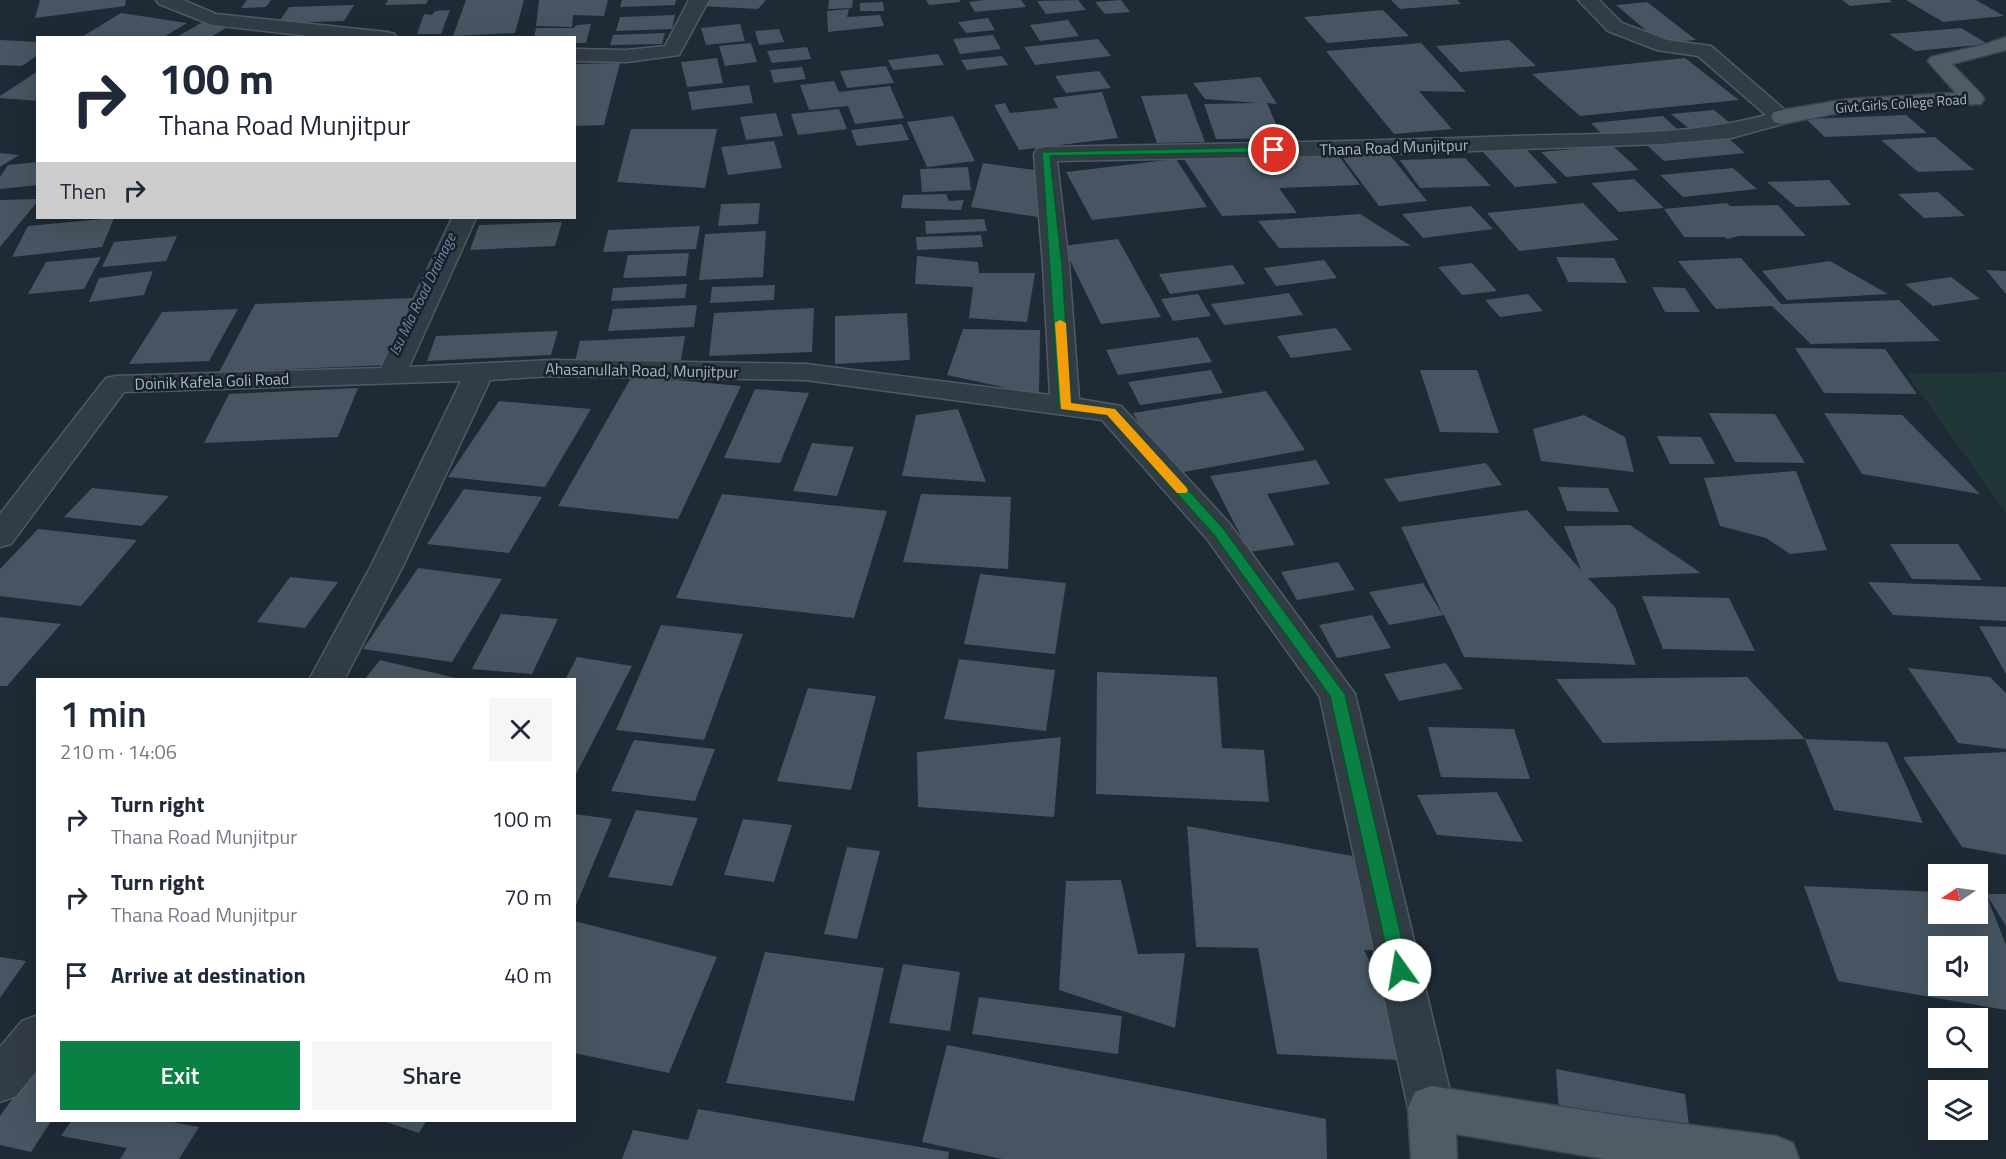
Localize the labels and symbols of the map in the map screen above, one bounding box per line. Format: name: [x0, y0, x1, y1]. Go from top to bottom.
street label: Givt.Girls College Road: [1835, 88, 1967, 118]
pin: [1248, 124, 1299, 175]
street label: Thana Road Munjitpur: [1319, 132, 1469, 162]
water label: Isu Mia Road Drainage: [382, 228, 462, 359]
street label: Ahasanullah Road, Munjitpur: [545, 356, 739, 384]
street label: Doinik Kafela Goli Road: [134, 366, 290, 396]
north arrow: [1928, 864, 1988, 924]
position arrow: [1368, 938, 1432, 1002]

